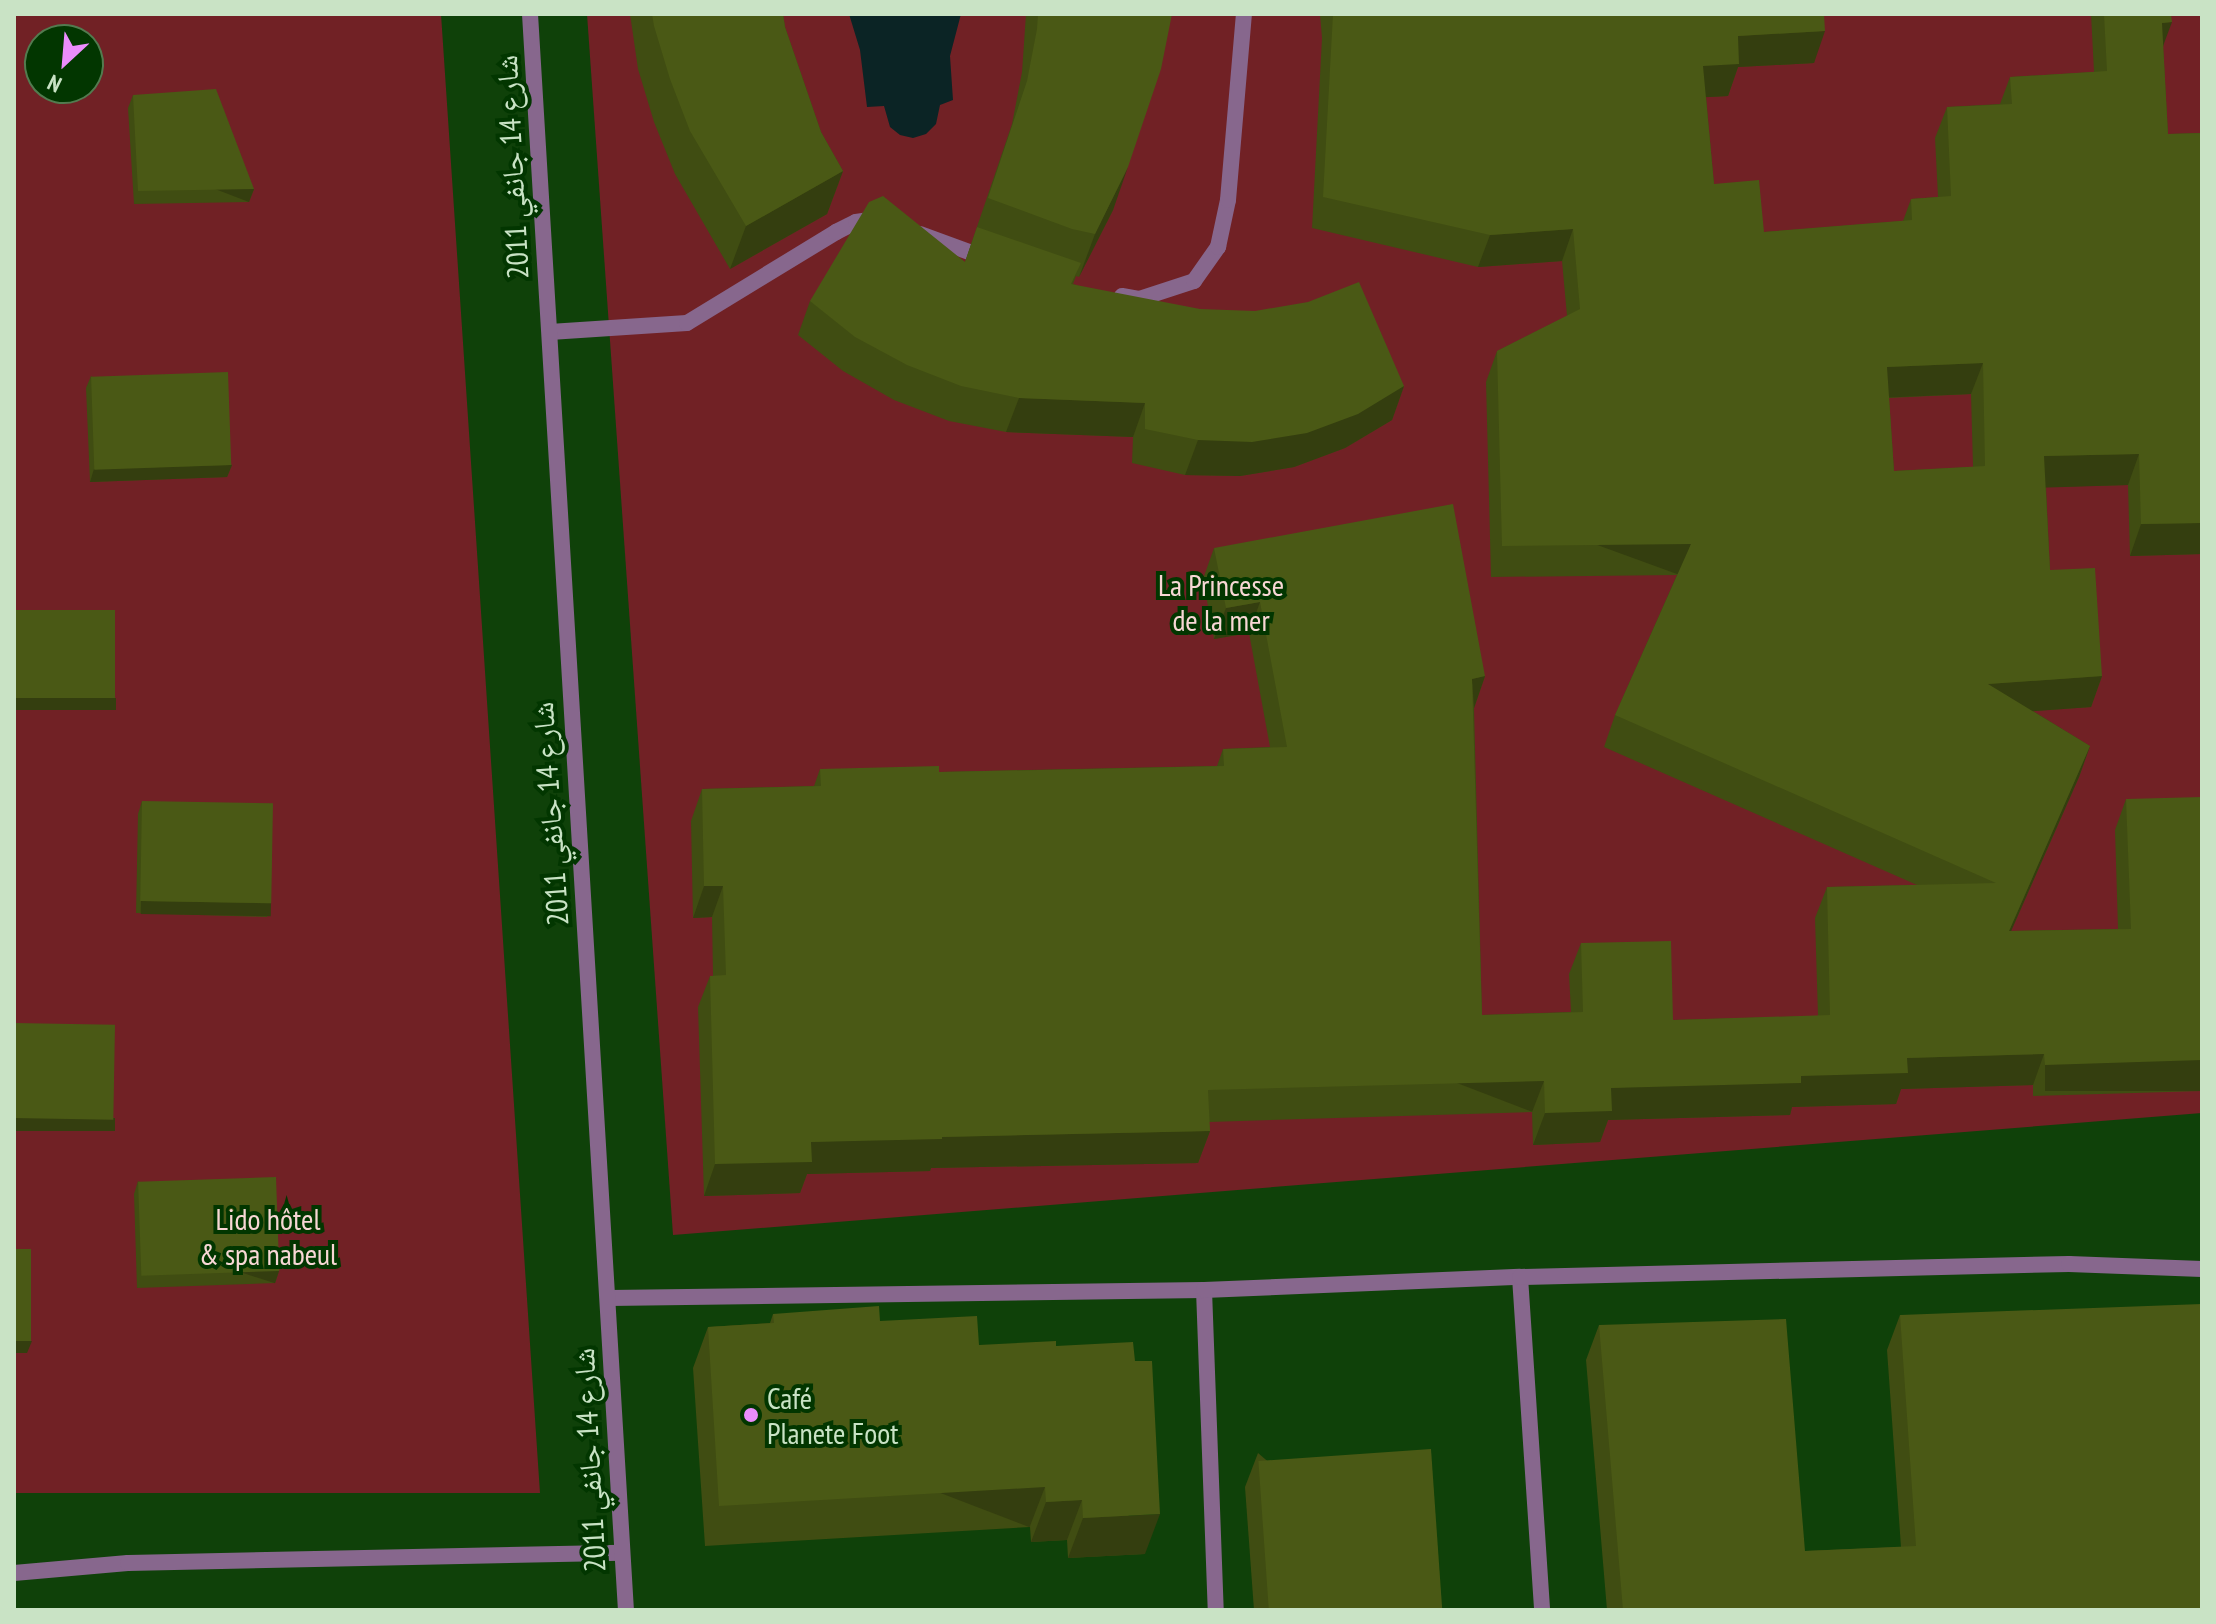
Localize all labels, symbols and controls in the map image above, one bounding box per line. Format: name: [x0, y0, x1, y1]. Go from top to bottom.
north arrow: [24, 24, 104, 104]
street label: شارع 14 جانفي 2011: [488, 54, 536, 280]
text: N: [43, 69, 66, 99]
park label: La Princesse de la mer: [1158, 567, 1284, 638]
street label: شارع 14 جانفي 2011: [524, 701, 576, 927]
park label: Lido hôtel & spa nabeul: [199, 1201, 337, 1272]
street label: شارع 14 جانفي 2011: [565, 1347, 613, 1573]
place label: Café Planete Foot: [767, 1380, 898, 1450]
marker: Café Planete Foot: [742, 1406, 760, 1424]

